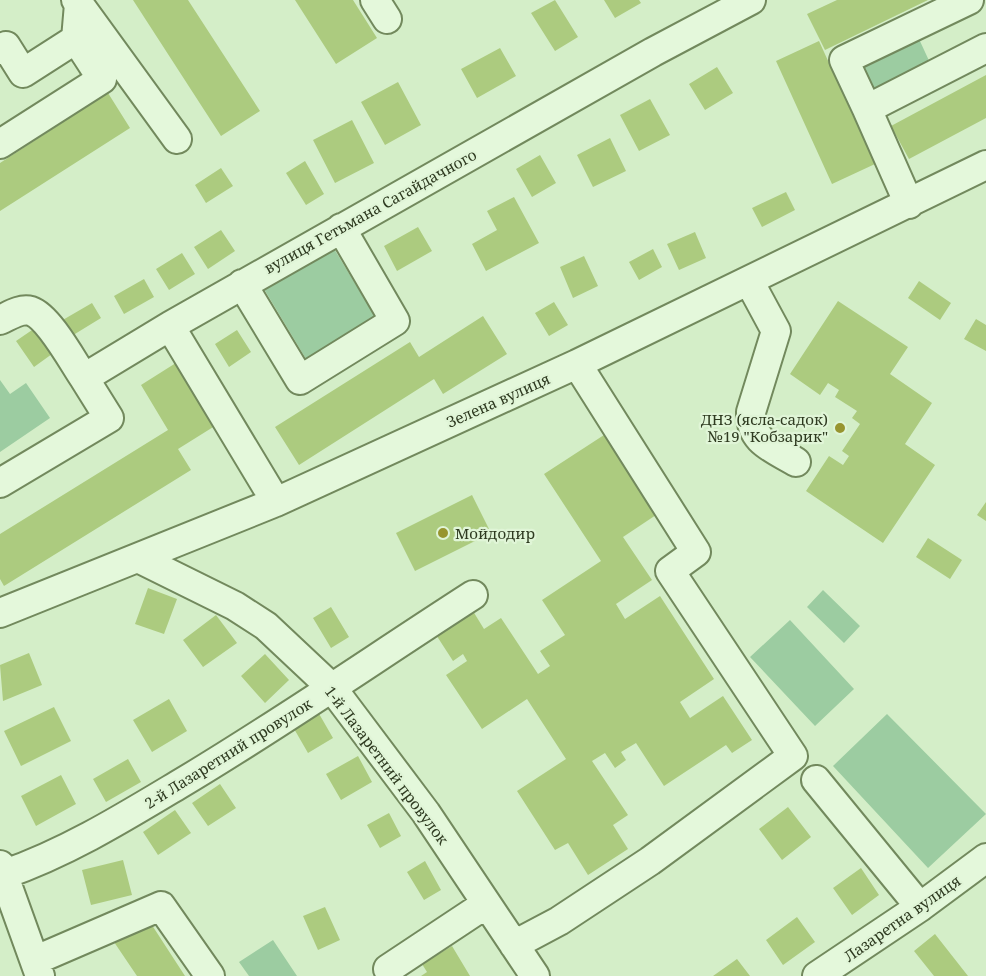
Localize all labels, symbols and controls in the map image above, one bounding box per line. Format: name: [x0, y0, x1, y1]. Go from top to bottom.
street label: вулиця Гетьмана Сагайдачного: [260, 144, 480, 278]
street label: Зелена вулиця: [443, 368, 553, 432]
place label: ДНЗ (ясла-садок) №19 "Кобзарик": [701, 409, 828, 446]
marker: ДНЗ (ясла-садок) №19 "Кобзарик": [833, 421, 847, 435]
place label: Мойдодир: [455, 523, 535, 543]
marker: Мойдодир: [436, 526, 450, 540]
street label: 1-й Лазаретний провулок: [321, 682, 453, 848]
street label: 2-й Лазаретний провулок: [141, 693, 316, 813]
street label: Лазаретна вулиця: [840, 870, 964, 966]

